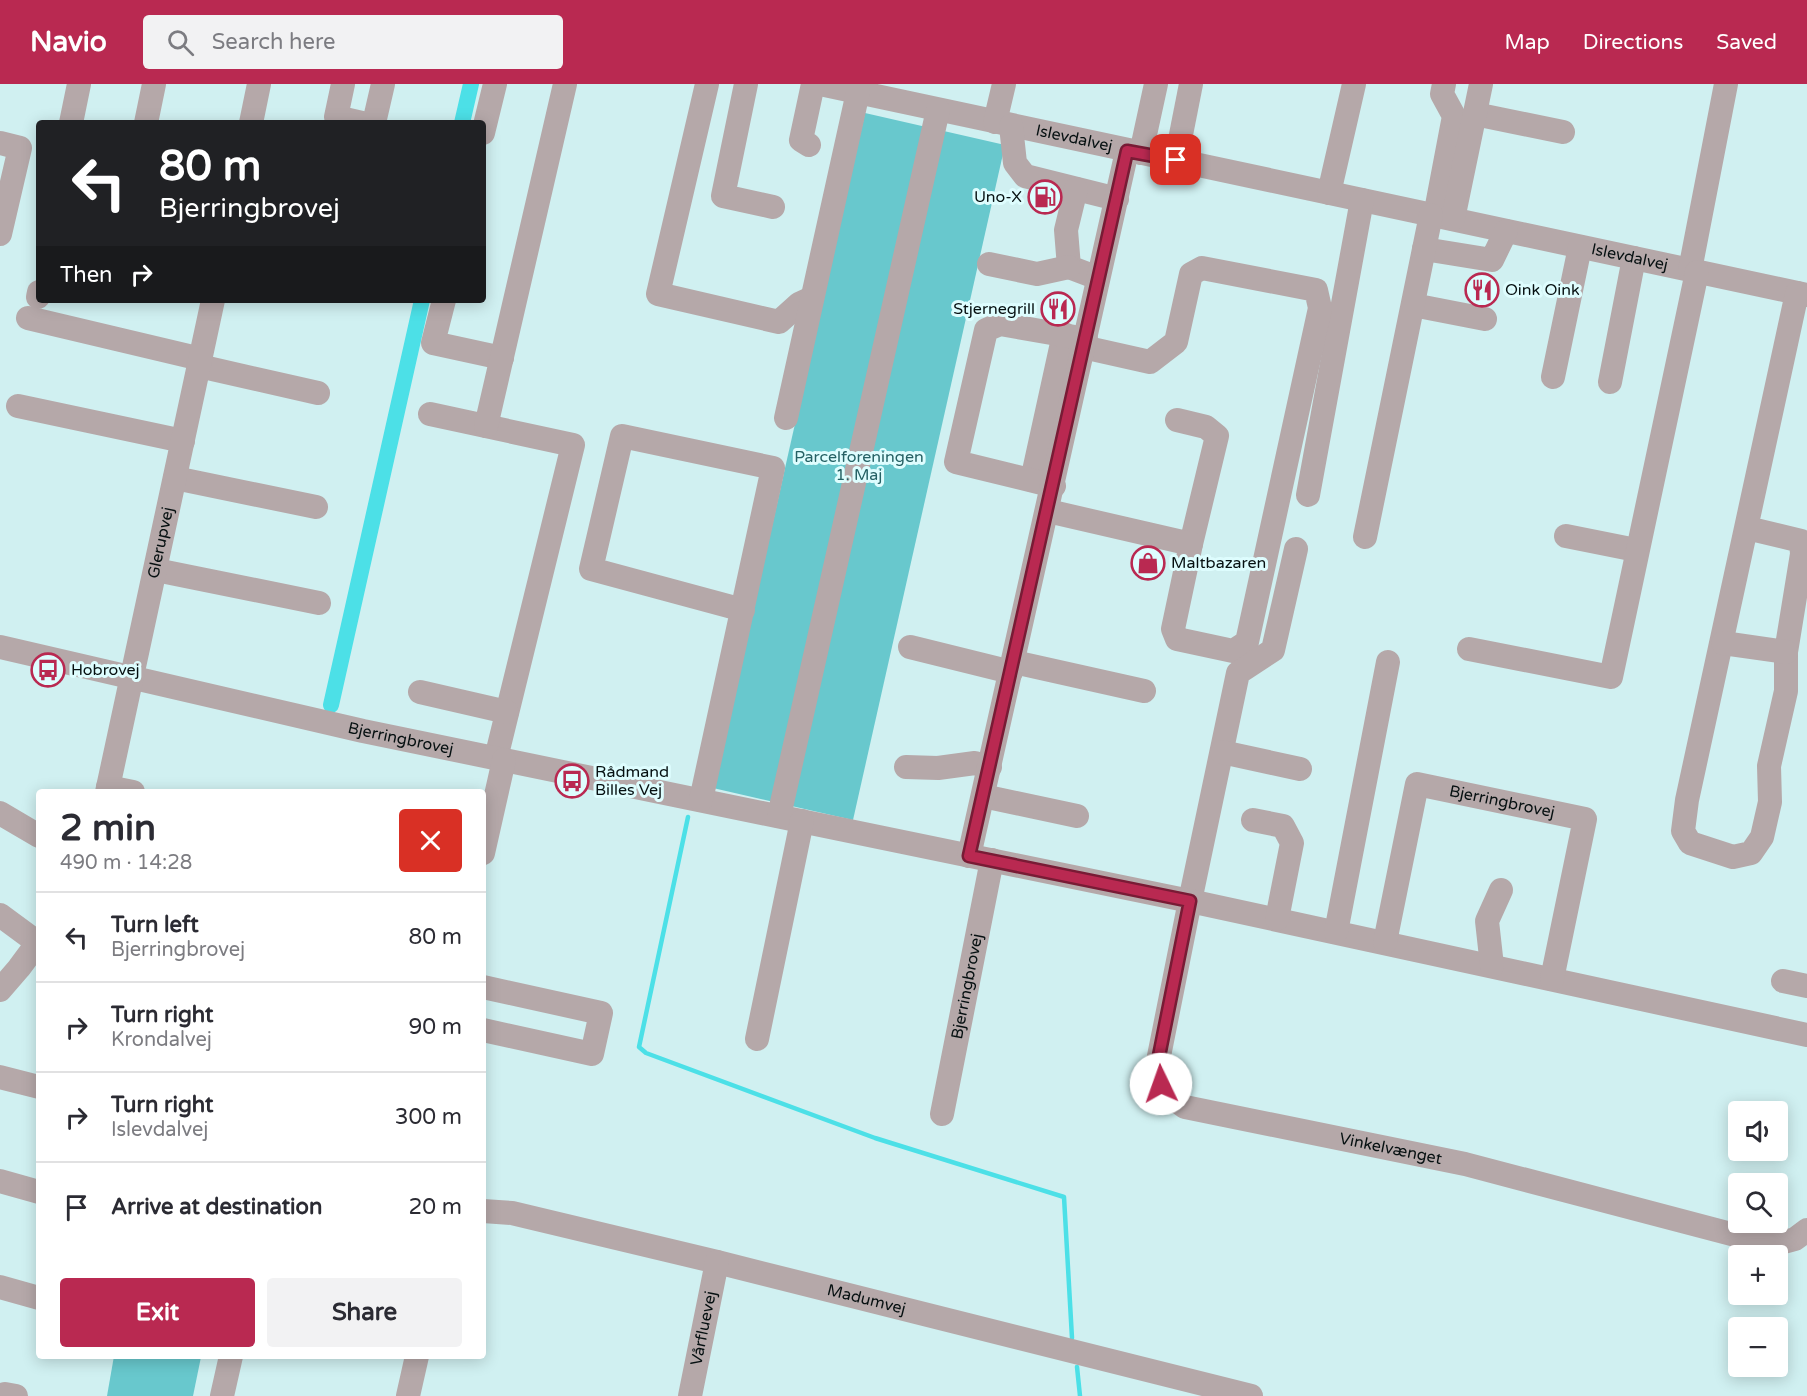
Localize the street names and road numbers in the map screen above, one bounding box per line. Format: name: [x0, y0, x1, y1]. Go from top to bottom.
street label: Islevdalvej: [1034, 120, 1114, 156]
street label: Islevdalvej: [1589, 239, 1670, 275]
street label: Glerupvej: [143, 505, 178, 580]
street label: Bjerringbrovej: [346, 718, 455, 759]
street label: Bjerringbrovej: [1447, 781, 1557, 822]
street label: Bjerringbrovej: [947, 932, 987, 1041]
street label: Vinkelvænget: [1337, 1129, 1444, 1169]
street label: Madumvej: [825, 1280, 908, 1319]
street label: Vårfluevej: [686, 1289, 721, 1367]

